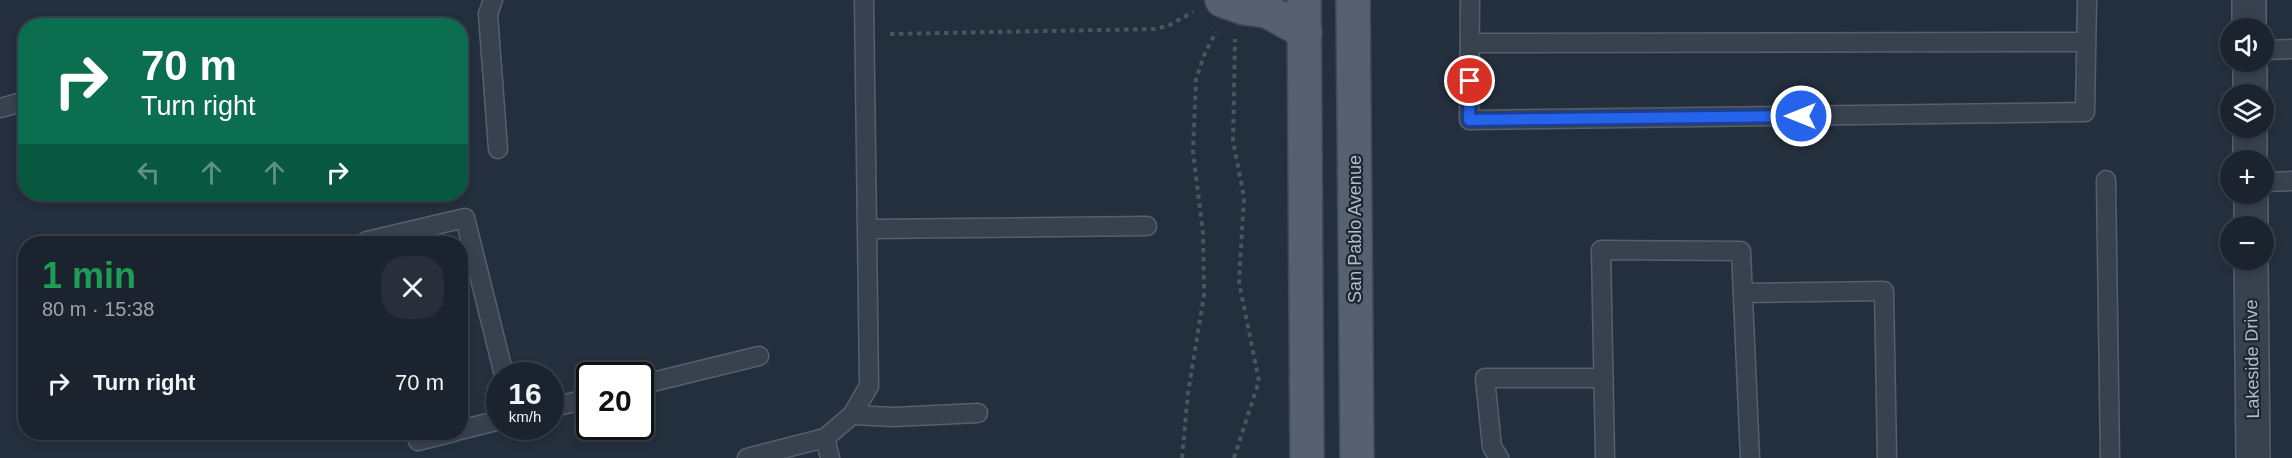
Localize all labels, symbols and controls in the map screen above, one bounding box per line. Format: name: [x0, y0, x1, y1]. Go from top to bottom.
map controls: [2220, 18, 2274, 270]
button: sound: [2220, 18, 2274, 72]
icon: right: [42, 42, 120, 120]
text: 70 m: [141, 42, 237, 89]
pin: [1444, 55, 1495, 106]
icon: arrive: [1453, 64, 1486, 97]
position arrow: [1769, 84, 1833, 148]
button: layers: [2220, 84, 2274, 138]
text: Turn right: [141, 91, 256, 121]
button: +: [2220, 150, 2274, 204]
street label: San Pablo Avenue: [1345, 155, 1365, 303]
icon: left: [132, 156, 165, 189]
icon: ahead: [195, 156, 228, 189]
icon: ahead: [258, 156, 291, 189]
icon: right: [321, 156, 354, 189]
button: −: [2220, 216, 2274, 270]
text: 1 min: [42, 255, 136, 296]
button: close: [381, 256, 444, 319]
text: 80 m · 15:38: [42, 298, 154, 320]
street label: Lakeside Drive: [2241, 299, 2263, 419]
speed limit sign: 20: [576, 362, 654, 440]
icon: right: [42, 367, 75, 400]
text: Turn right: [93, 370, 195, 395]
text: 70 m: [395, 370, 444, 395]
text: 16: [508, 377, 542, 410]
text: km/h: [509, 408, 541, 425]

